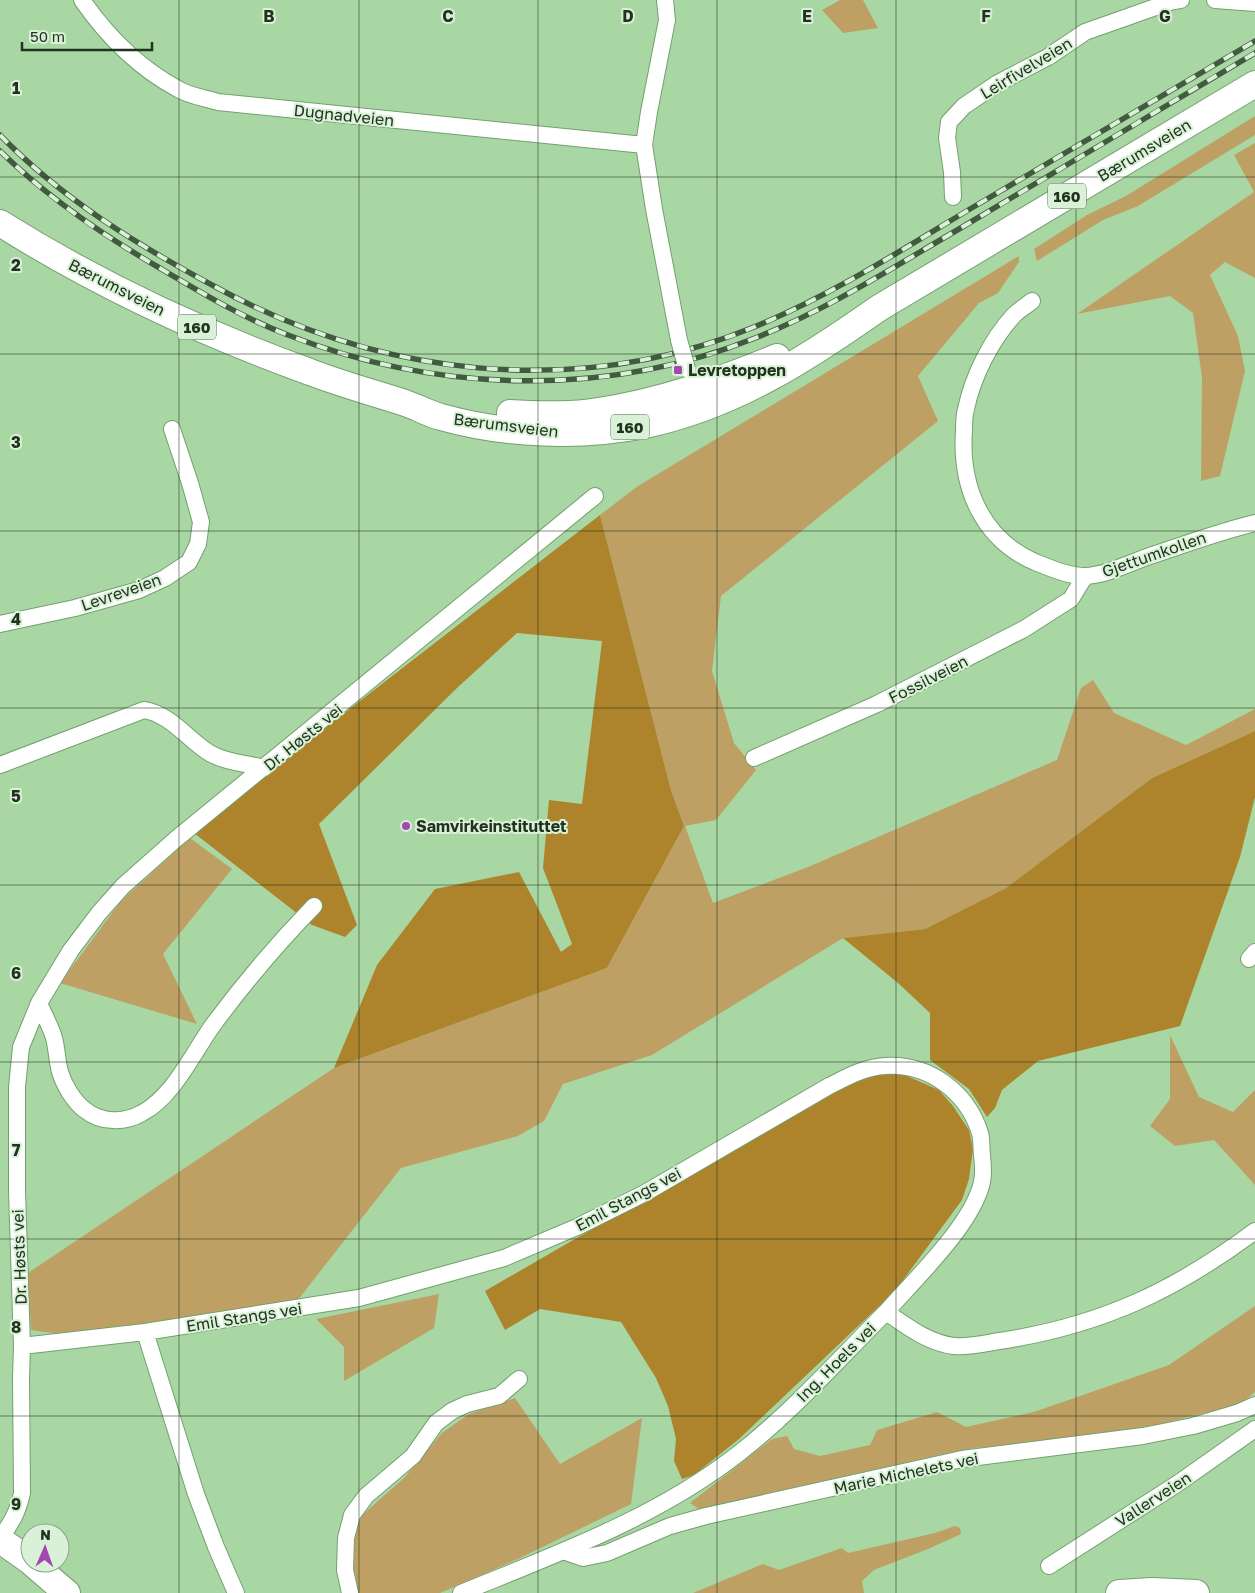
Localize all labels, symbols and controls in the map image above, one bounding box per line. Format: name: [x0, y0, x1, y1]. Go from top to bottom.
text: B: [263, 6, 275, 26]
text: C: [442, 6, 454, 26]
text: D: [622, 6, 634, 26]
text: E: [802, 6, 812, 26]
text: F: [981, 6, 991, 26]
text: G: [1159, 6, 1171, 26]
scale bar: [22, 20, 152, 52]
text: 50 m: [30, 27, 65, 45]
street label: Leirfivelveien: [977, 33, 1075, 103]
text: 1: [12, 78, 20, 98]
street label: Dugnadveien: [293, 100, 395, 130]
street label: Bærumsveien: [1094, 114, 1194, 186]
road number: 160: [1048, 184, 1086, 208]
street label: Bærumsveien: [65, 254, 169, 320]
text: 2: [11, 255, 21, 275]
road number: 160: [178, 314, 216, 340]
place label: Levretoppen: [688, 360, 786, 380]
marker: Levretoppen: [672, 364, 684, 376]
street label: Bærumsveien: [452, 409, 560, 441]
road number: 160: [611, 414, 649, 440]
text: 3: [11, 432, 21, 452]
street label: Gjettumkollen: [1099, 527, 1209, 581]
street label: Levreveien: [78, 569, 164, 615]
text: 4: [11, 609, 21, 629]
street label: Fossilveien: [885, 650, 971, 708]
street label: Dr. Høsts vei: [260, 699, 346, 775]
text: 5: [11, 786, 21, 806]
place label: Samvirkeinstituttet: [416, 816, 566, 836]
marker: Samvirkeinstituttet: [400, 820, 412, 832]
text: 6: [11, 963, 21, 983]
text: 7: [12, 1140, 21, 1160]
street label: Emil Stangs vei: [572, 1163, 684, 1235]
street label: Dr. Høsts vei: [7, 1209, 31, 1305]
street label: Emil Stangs vei: [185, 1298, 303, 1336]
text: 8: [11, 1317, 21, 1337]
street label: Ing. Hoels vei: [792, 1318, 880, 1406]
street label: Marie Michelets vei: [832, 1448, 980, 1498]
street label: Vallerveien: [1111, 1467, 1195, 1531]
text: 9: [11, 1494, 21, 1514]
north arrow: [20, 1523, 70, 1573]
text: N: [40, 1526, 51, 1543]

